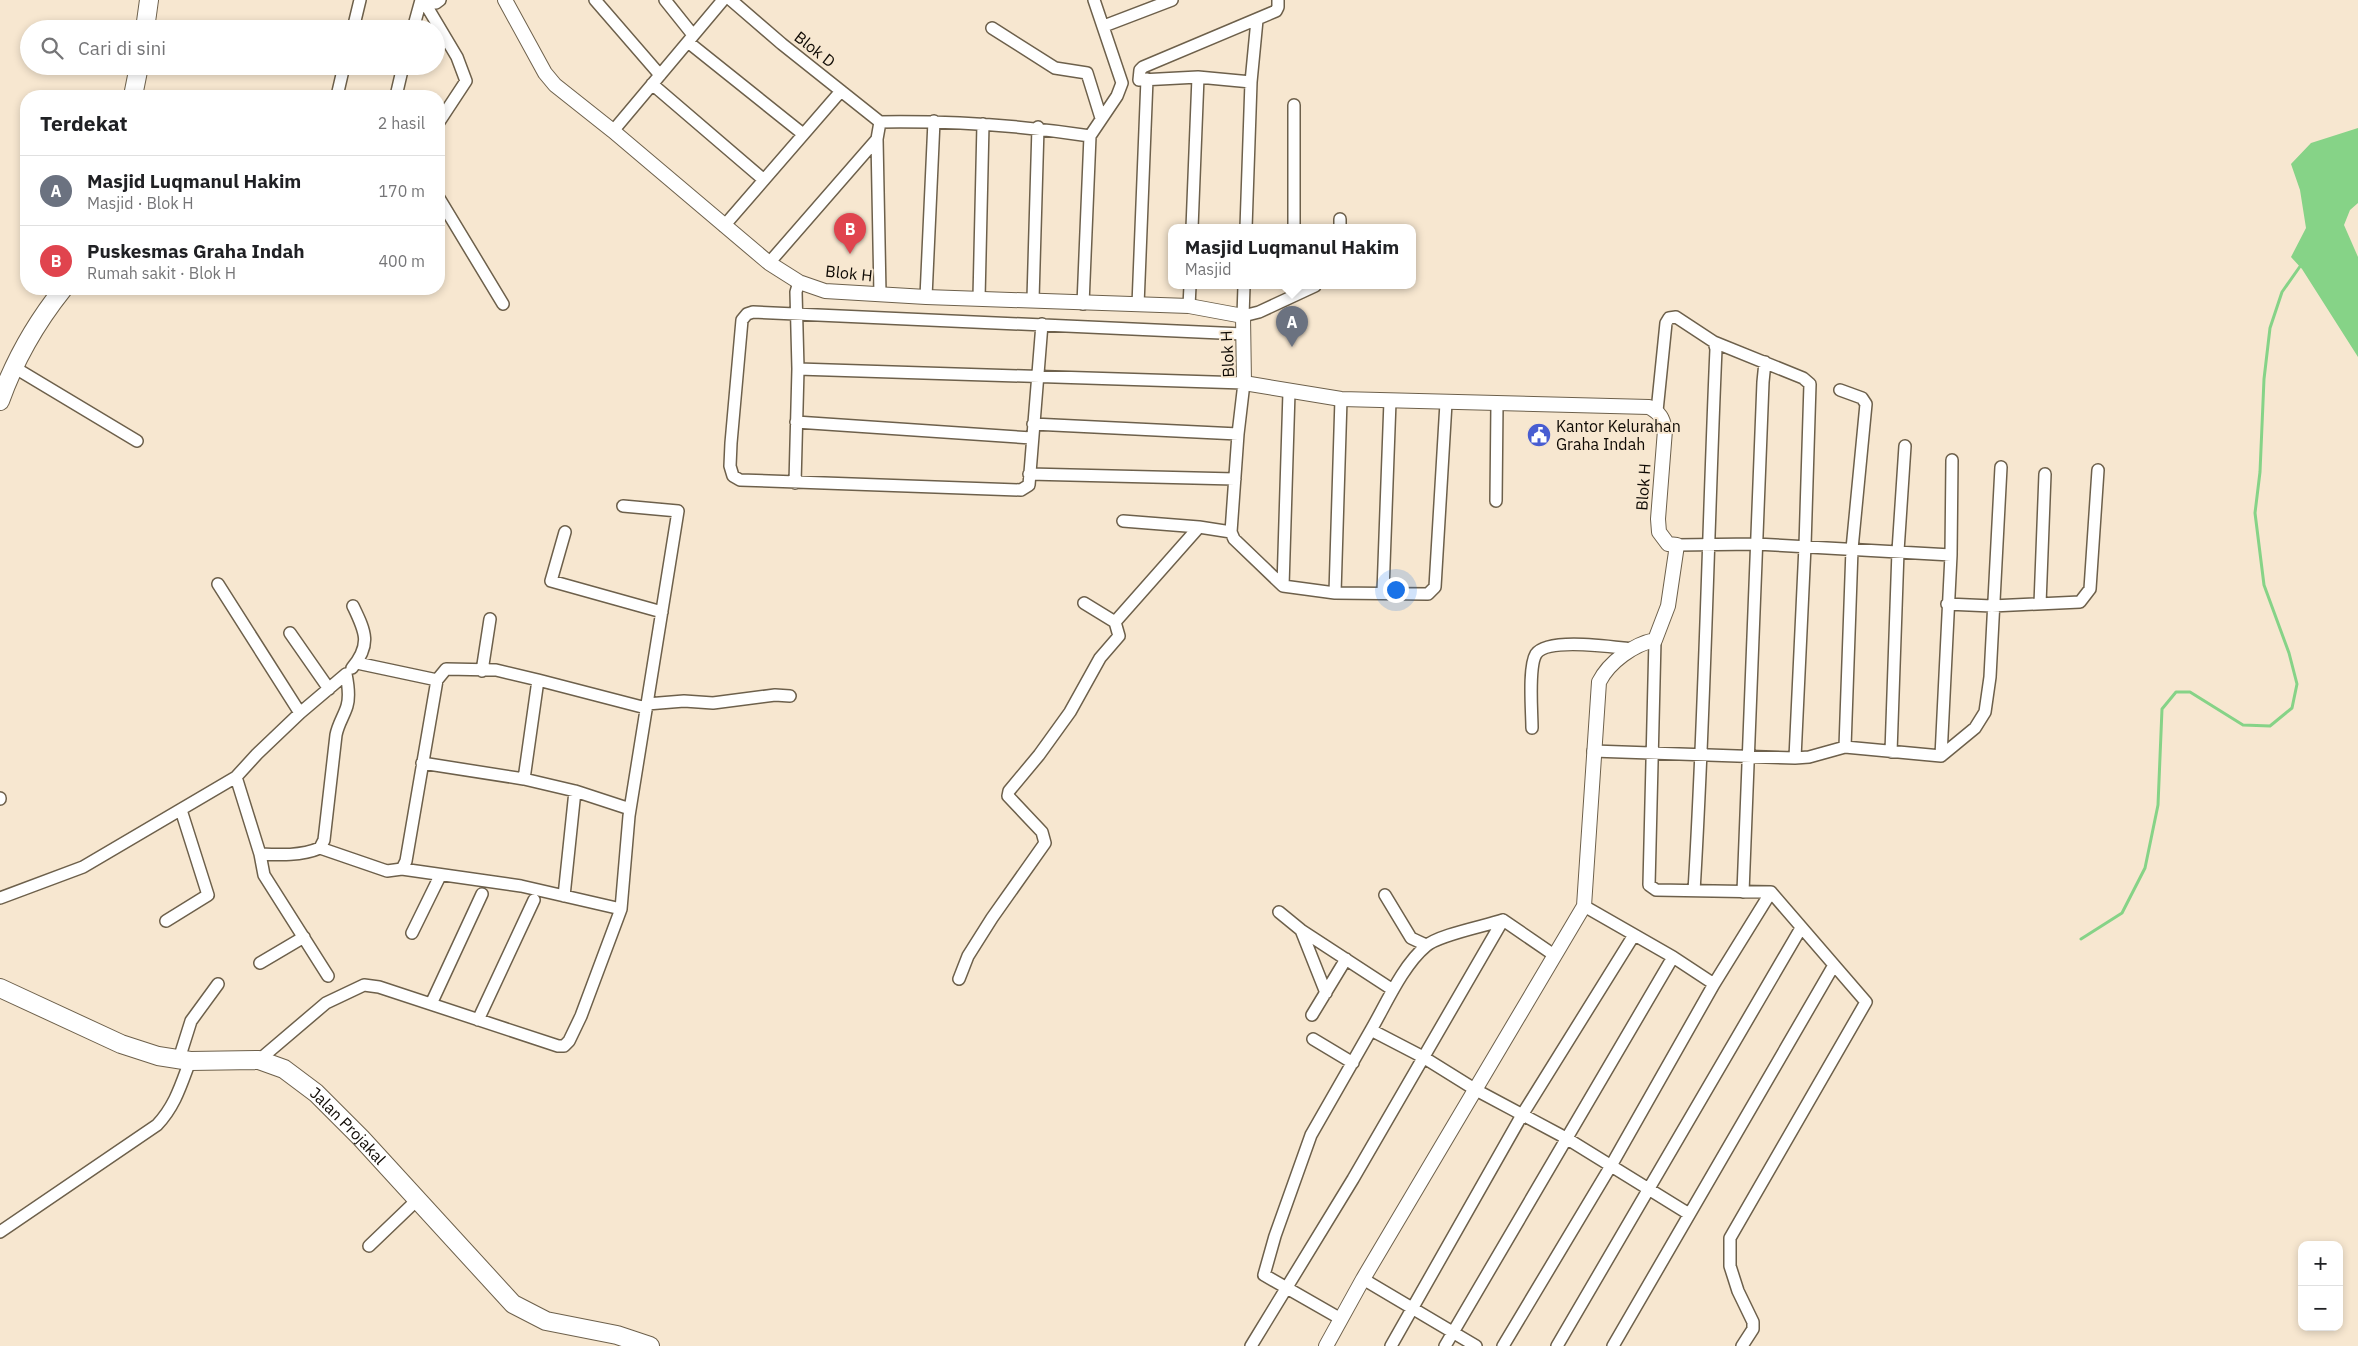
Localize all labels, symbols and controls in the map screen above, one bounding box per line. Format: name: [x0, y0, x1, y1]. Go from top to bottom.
search box: [20, 20, 445, 75]
street label: Blok D: [790, 27, 840, 71]
icon: search: [38, 34, 66, 62]
text: Cari di sini: [78, 36, 166, 60]
text: Terdekat: [40, 109, 128, 137]
text: 2 hasil: [378, 113, 425, 133]
text: Masjid Luqmanul Hakim: [87, 169, 301, 193]
text: A: [51, 181, 61, 201]
text: 170 m: [378, 181, 425, 201]
text: Masjid · Blok H: [87, 193, 194, 213]
pin: B: [834, 213, 866, 254]
popup: [1168, 224, 1416, 289]
text: Masjid Luqmanul Hakim: [1185, 235, 1399, 259]
text: Puskesmas Graha Indah: [87, 239, 305, 263]
text: B: [51, 251, 61, 271]
text: 400 m: [378, 251, 425, 271]
text: Masjid: [1185, 259, 1231, 279]
street label: Blok H: [824, 261, 874, 285]
text: Rumah sakit · Blok H: [87, 263, 236, 283]
pin: A: [1276, 306, 1308, 347]
street label: Blok H: [1216, 330, 1238, 378]
place label: Kantor Kelurahan Graha Indah: [1556, 416, 1681, 454]
public building icon: Kantor Kelurahan Graha Indah: [1526, 422, 1552, 448]
street label: Blok H: [1631, 463, 1655, 511]
your location: [1383, 577, 1409, 603]
street label: Jalan Projakal: [306, 1082, 390, 1169]
map controls: [2298, 1241, 2343, 1331]
button: +: [2298, 1241, 2343, 1286]
button: −: [2298, 1286, 2343, 1331]

